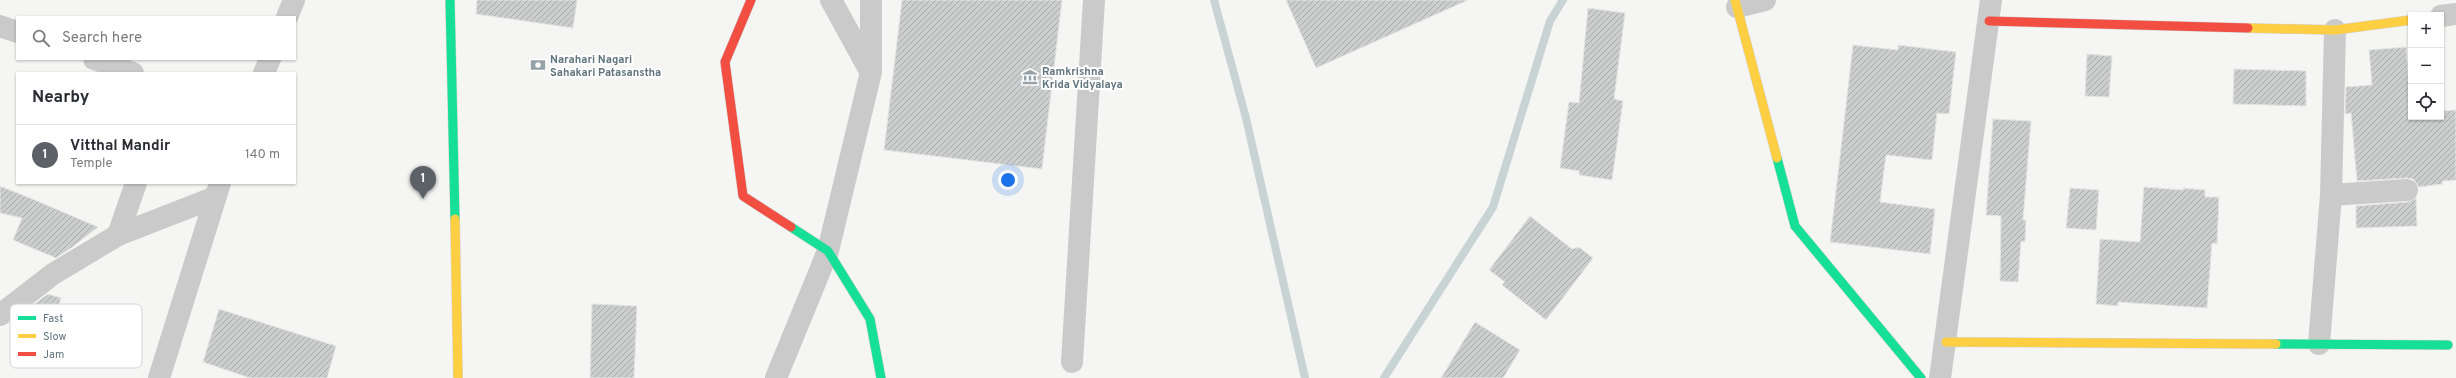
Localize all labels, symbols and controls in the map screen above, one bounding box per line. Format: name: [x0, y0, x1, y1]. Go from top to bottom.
map controls: [2408, 12, 2444, 120]
button: +: [2408, 12, 2444, 48]
search box: [16, 16, 296, 60]
icon: search: [30, 27, 52, 49]
text: Search here: [62, 29, 142, 48]
button: −: [2408, 48, 2444, 84]
place label: Narahari Nagari Sahakari Patasanstha: [550, 53, 661, 80]
bank icon: Narahari Nagari Sahakari Patasanstha: [529, 56, 547, 74]
place label: Ramkrishna Krida Vidyalaya: [1042, 65, 1123, 92]
museum icon: Ramkrishna Krida Vidyalaya: [1021, 68, 1039, 86]
button: locate: [2408, 84, 2444, 120]
text: Nearby: [32, 87, 89, 109]
text: Vitthal Mandir: [70, 137, 170, 156]
text: 1: [42, 147, 48, 163]
text: 140 m: [245, 147, 280, 163]
text: Temple: [70, 156, 112, 172]
pin: 1: [410, 166, 436, 199]
your location: [998, 170, 1018, 190]
legend: [10, 304, 142, 368]
text: Fast: [43, 312, 63, 326]
text: Slow: [43, 330, 66, 344]
text: Jam: [43, 348, 64, 362]

